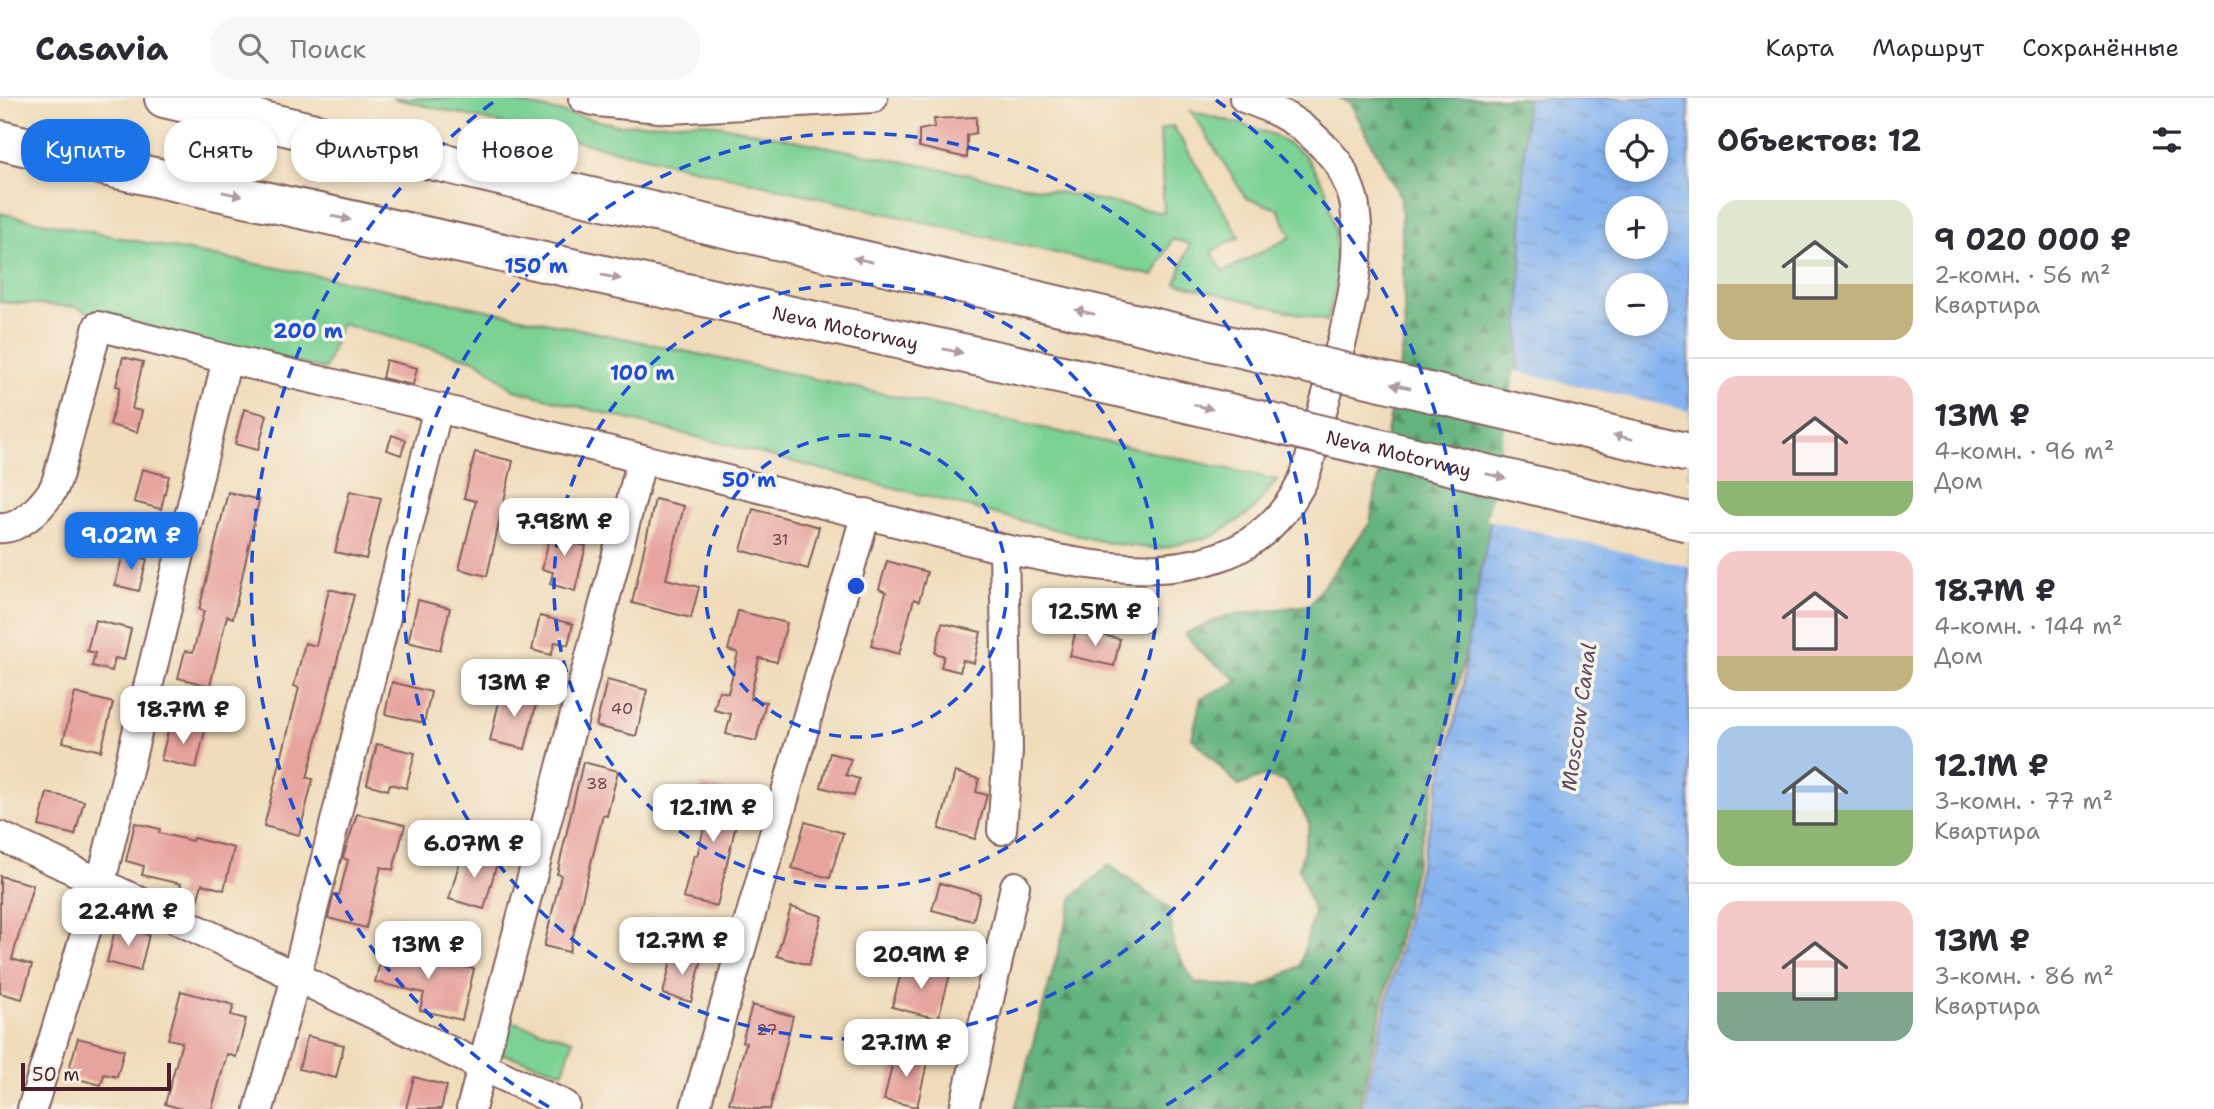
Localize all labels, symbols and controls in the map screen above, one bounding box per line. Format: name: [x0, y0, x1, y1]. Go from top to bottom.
search box: [210, 17, 700, 80]
text: Casavia: [35, 26, 168, 71]
icon: search: [234, 29, 272, 67]
text: Поиск: [290, 31, 366, 66]
text: Карта: [1766, 32, 1834, 64]
text: Маршрут: [1872, 32, 1984, 64]
text: Сохранённые: [2022, 32, 2179, 64]
chip: Купить: [21, 119, 150, 182]
chip: Снять: [164, 119, 277, 182]
chip: Фильтры: [291, 119, 443, 182]
chip: Новое: [457, 119, 578, 182]
map controls: [1605, 119, 1668, 336]
button: locate: [1605, 119, 1668, 182]
text: Объектов: 12: [1717, 120, 1921, 161]
icon: filters: [2148, 121, 2186, 159]
one-way arrow: [221, 189, 243, 200]
button: +: [1605, 196, 1668, 259]
one-way arrow: [330, 213, 352, 224]
text: 9 020 000 ₽: [1934, 219, 2131, 260]
icon: home: [1773, 228, 1857, 312]
text: 150 m: [504, 252, 568, 280]
one-way arrow: [852, 255, 874, 266]
text: 2-комн. · 56 m²: [1934, 260, 2111, 290]
one-way arrow: [600, 271, 622, 282]
button: −: [1605, 273, 1668, 336]
text: Квартира: [1934, 290, 2040, 320]
street label: Neva Motorway: [770, 300, 921, 356]
one-way arrow: [1074, 306, 1096, 317]
text: 200 m: [273, 317, 343, 345]
one-way arrow: [942, 346, 964, 357]
text: 100 m: [610, 359, 674, 387]
one-way arrow: [1390, 380, 1412, 391]
text: 13M ₽: [1934, 395, 2030, 436]
one-way arrow: [1192, 402, 1214, 413]
icon: home: [1773, 404, 1857, 488]
street label: Neva Motorway: [1323, 424, 1474, 483]
one-way arrow: [1611, 431, 1633, 442]
text: 4-комн. · 96 m²: [1934, 436, 2114, 466]
text: 50 m: [722, 466, 776, 494]
text: Дом: [1934, 466, 1983, 496]
one-way arrow: [1485, 471, 1507, 482]
pin: 7.98M ₽: [499, 498, 629, 558]
text: 7.98M ₽: [515, 506, 613, 536]
pin: 9.02M ₽: [66, 512, 196, 572]
text: 9.02M ₽: [81, 520, 181, 550]
house number: 31: [771, 529, 789, 550]
text: 18.7M ₽: [1934, 570, 2056, 611]
centre of rings: [844, 574, 868, 598]
icon: home: [1773, 579, 1857, 663]
pin: 12.5M ₽: [1030, 588, 1160, 648]
text: 12.5M ₽: [1048, 596, 1142, 626]
text: 4-комн. · 144 m²: [1934, 611, 2123, 641]
water label: Moscow Canal: [1555, 641, 1603, 793]
text: Дом: [1934, 641, 1983, 671]
pin: 13M ₽: [465, 660, 563, 719]
text: 13M ₽: [477, 667, 551, 697]
pin: 18.7M ₽: [118, 686, 248, 746]
text: 18.7M ₽: [136, 694, 230, 724]
house number: 40: [611, 698, 633, 719]
text: 12.1M ₽: [1934, 745, 2049, 786]
icon: home: [1773, 754, 1857, 838]
house number: 38: [586, 773, 608, 794]
pin: 12.1M ₽: [648, 784, 778, 844]
text: 3-комн. · 77 m²: [1934, 786, 2113, 816]
text: 12.1M ₽: [669, 792, 757, 822]
text: Квартира: [1934, 816, 2040, 846]
pin: 6.07M ₽: [409, 820, 539, 880]
text: 6.07M ₽: [424, 828, 524, 858]
pin: 22.4M ₽: [63, 888, 193, 948]
text: 22.4M ₽: [78, 896, 178, 926]
pin: 12.7M ₽: [617, 918, 747, 977]
text: 13M ₽: [1934, 920, 2030, 961]
pin: 13M ₽: [379, 922, 477, 981]
text: 12.7M ₽: [635, 925, 729, 955]
text: 13M ₽: [391, 929, 465, 959]
icon: home: [1773, 929, 1857, 1013]
pin: 20.9M ₽: [856, 932, 986, 991]
text: 20.9M ₽: [872, 939, 970, 969]
text: 3-комн. · 86 m²: [1934, 961, 2114, 991]
text: Квартира: [1934, 991, 2040, 1021]
house number: 27: [756, 1019, 778, 1040]
pin: 27.1M ₽: [841, 1020, 971, 1079]
text: 27.1M ₽: [860, 1027, 952, 1057]
scale bar: [21, 1060, 172, 1092]
text: 50 m: [32, 1062, 80, 1087]

